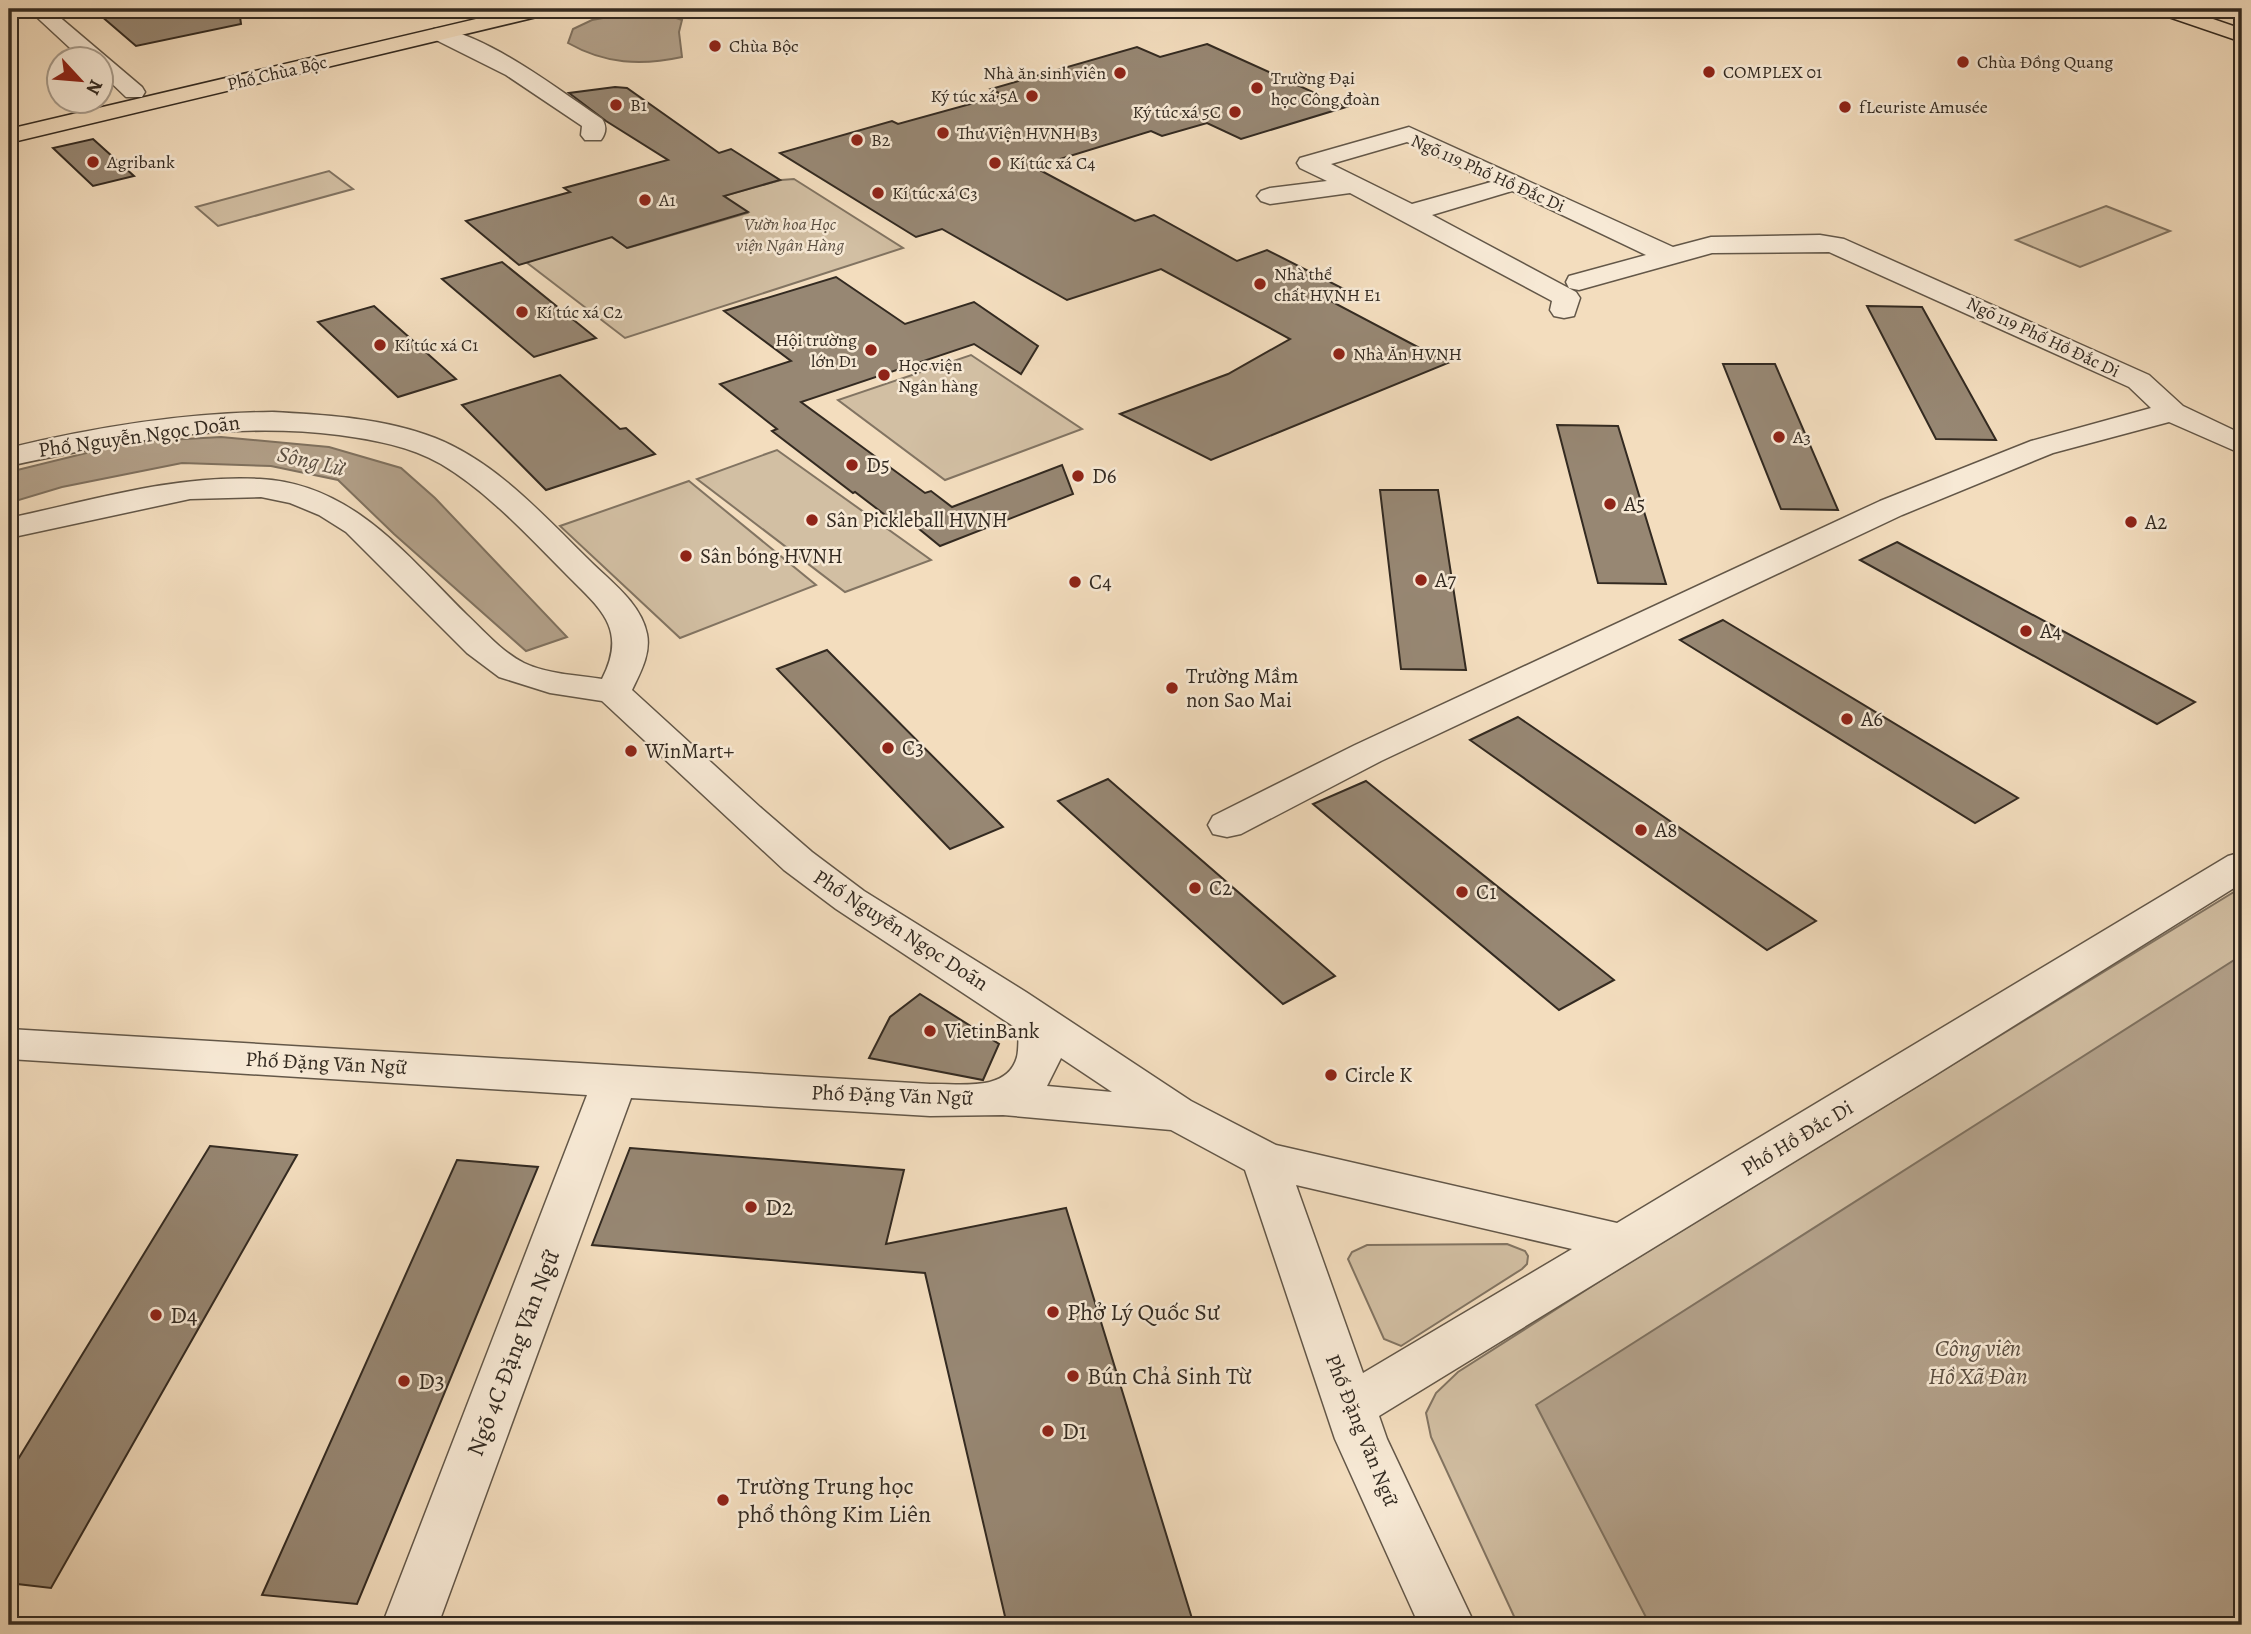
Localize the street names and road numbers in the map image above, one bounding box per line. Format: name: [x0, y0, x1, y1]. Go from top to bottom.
street label: Phố Chùa Bộc: [225, 50, 329, 96]
street label: Ngõ 119 Phố Hồ Đắc Di: [1407, 128, 1569, 218]
street label: Ngõ 119 Phố Hồ Đắc Di: [1963, 291, 2123, 383]
street label: Phố Nguyễn Ngọc Doãn: [36, 408, 242, 464]
street label: Phố Nguyễn Ngọc Doãn: [808, 863, 994, 997]
street label: Phố Đặng Văn Ngữ: [245, 1045, 408, 1081]
street label: Phố Đặng Văn Ngữ: [811, 1078, 974, 1112]
street label: Phố Hồ Đắc Di: [1736, 1094, 1858, 1182]
street label: Ngõ 4C Đặng Văn Ngữ: [459, 1245, 567, 1461]
street label: Phố Đặng Văn Ngữ: [1319, 1350, 1405, 1511]

